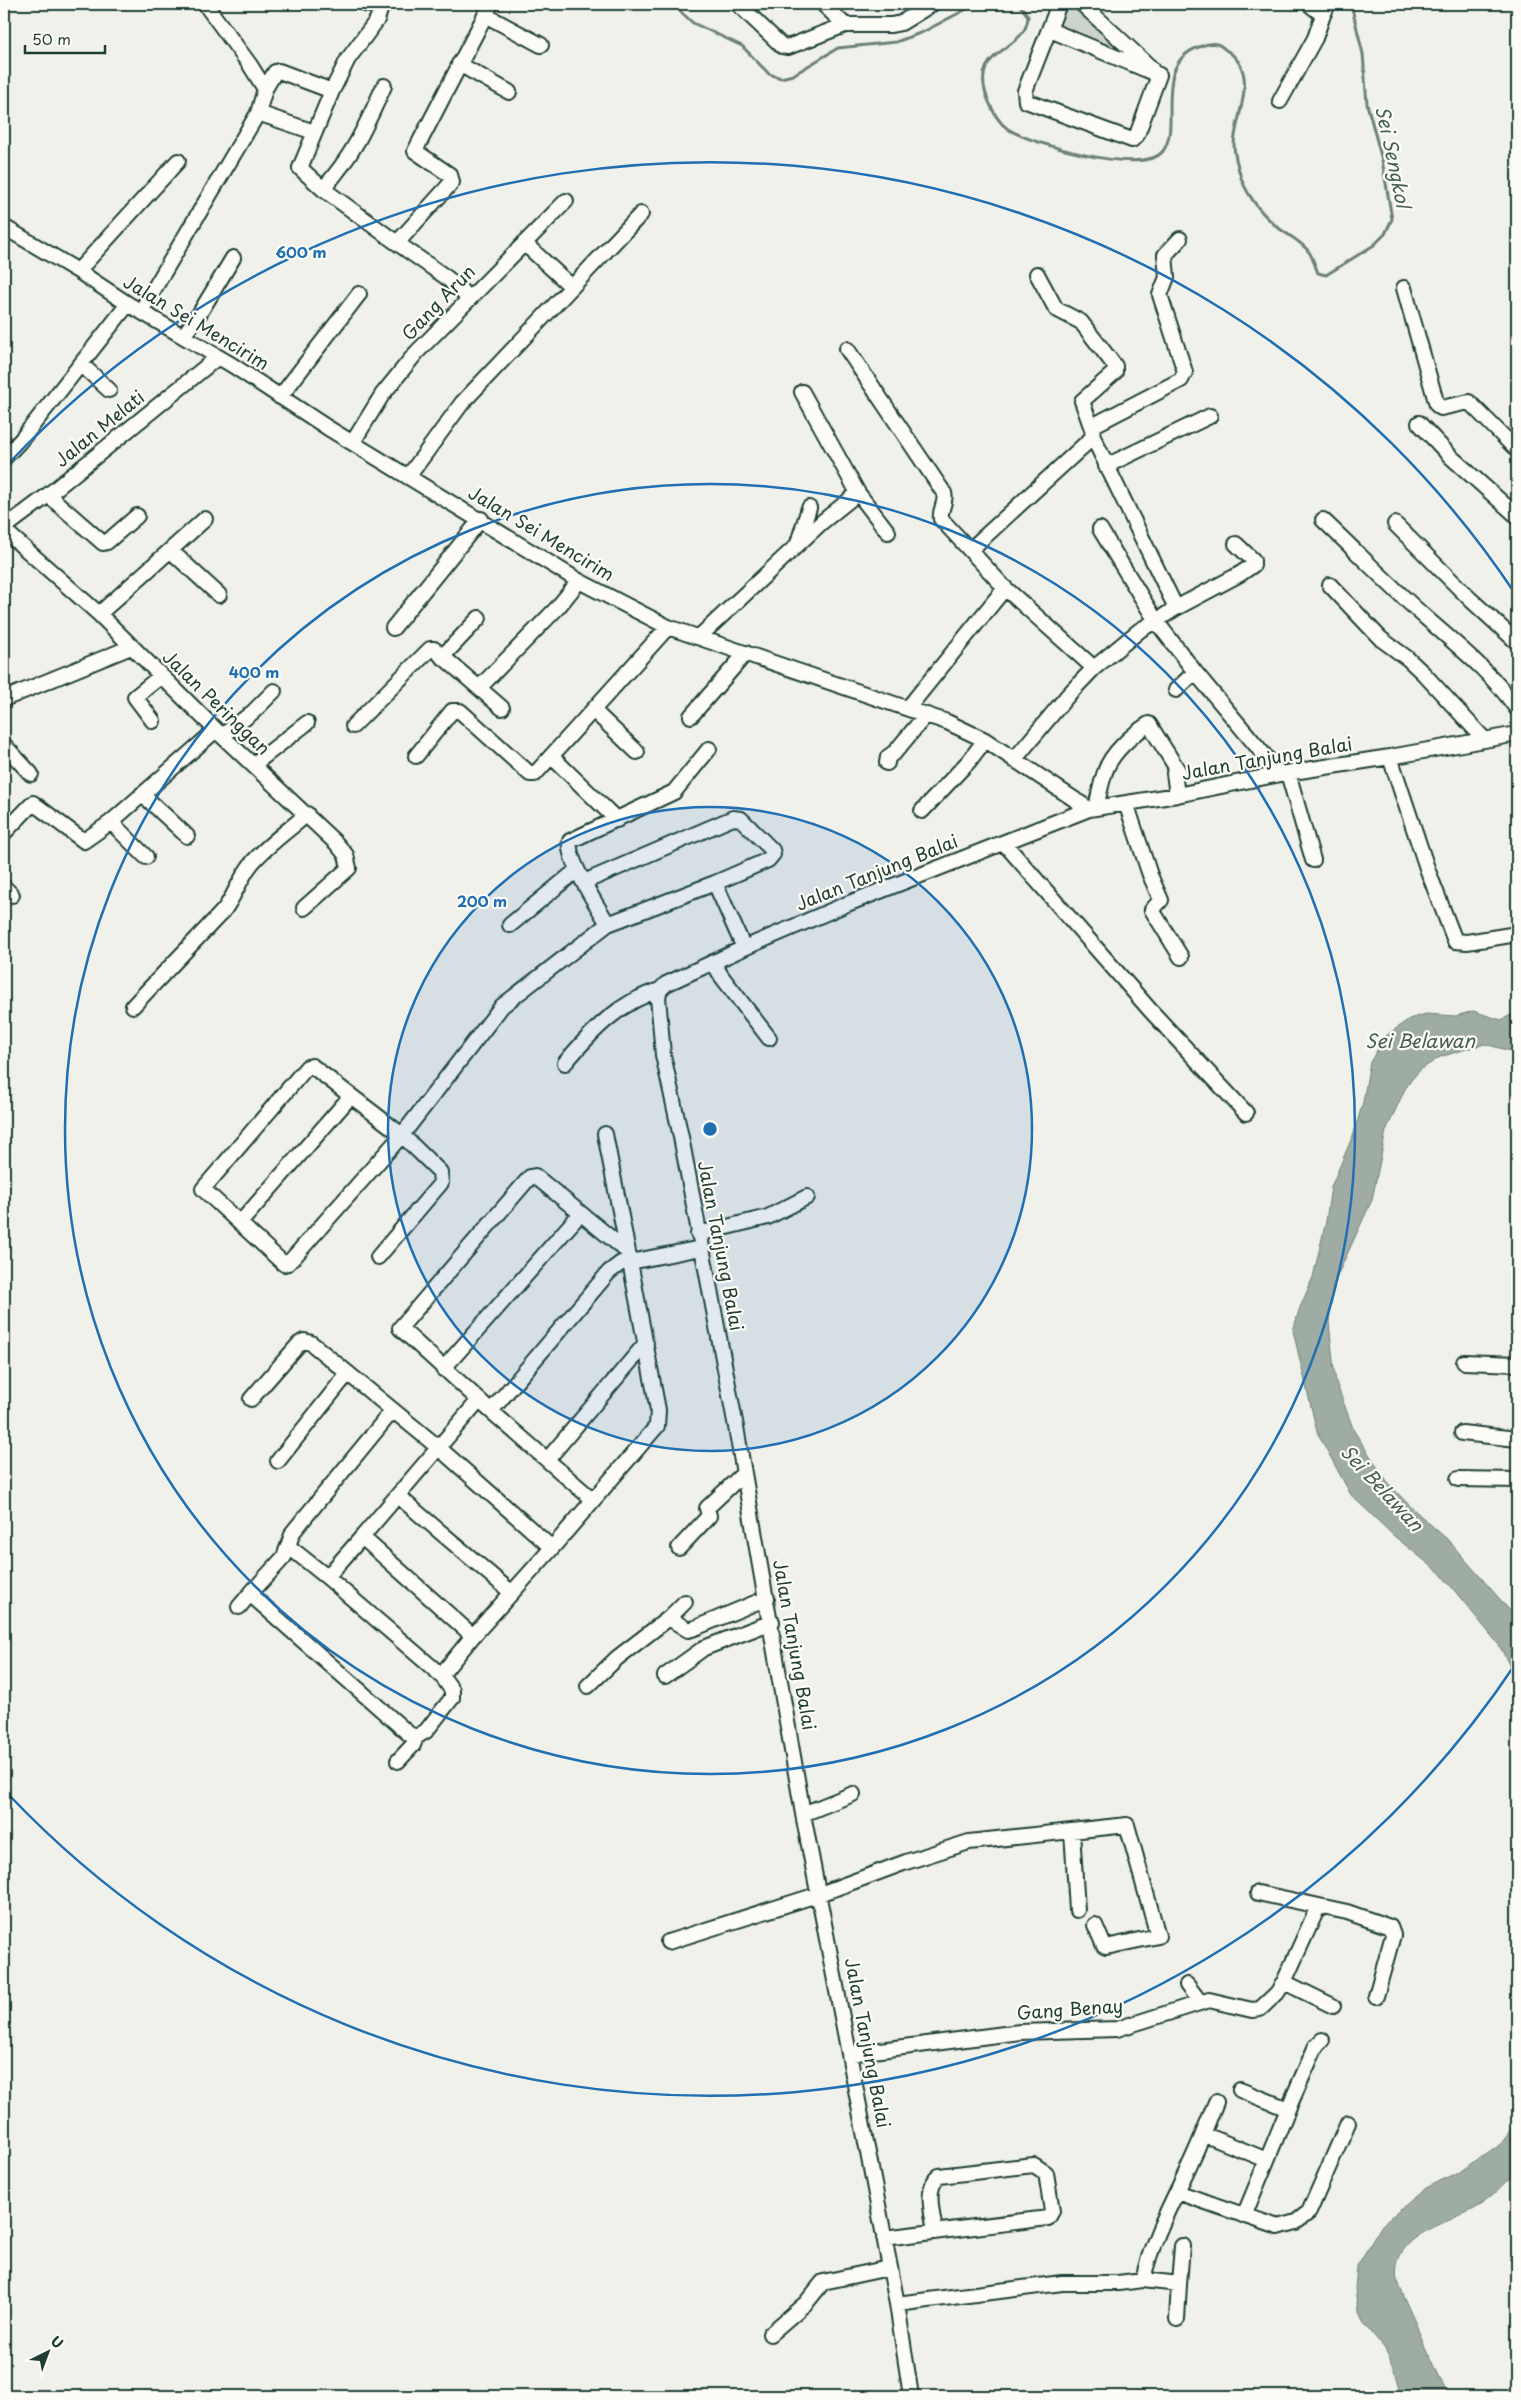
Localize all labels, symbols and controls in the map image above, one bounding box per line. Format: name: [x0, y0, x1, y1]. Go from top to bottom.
scale bar: [25, 22, 105, 54]
text: 50 m: [32, 27, 71, 50]
water label: Sei Sengkol: [1370, 103, 1419, 213]
text: 600 m: [275, 240, 327, 263]
street label: Gang Arun: [395, 258, 481, 346]
street label: Jalan Sei Mencirim: [119, 267, 275, 376]
street label: Jalan Melati: [48, 383, 150, 473]
street label: Jalan Sei Mencirim: [464, 478, 620, 587]
street label: Jalan Peringgan: [157, 643, 277, 760]
text: 400 m: [229, 660, 279, 683]
street label: Jalan Tanjung Balai: [1179, 729, 1354, 786]
street label: Jalan Tanjung Balai: [791, 827, 962, 916]
text: 200 m: [457, 889, 507, 912]
water label: Sei Belawan: [1365, 1026, 1476, 1054]
centre of rings: [701, 1120, 719, 1138]
street label: Jalan Tanjung Balai: [692, 1158, 751, 1333]
water label: Sei Belawan: [1335, 1438, 1431, 1538]
street label: Jalan Tanjung Balai: [767, 1557, 824, 1732]
street label: Jalan Tanjung Balai: [839, 1955, 898, 2130]
street label: Gang Benay: [1016, 1991, 1124, 2026]
north arrow: [22, 2328, 72, 2378]
text: U: [46, 2331, 68, 2353]

